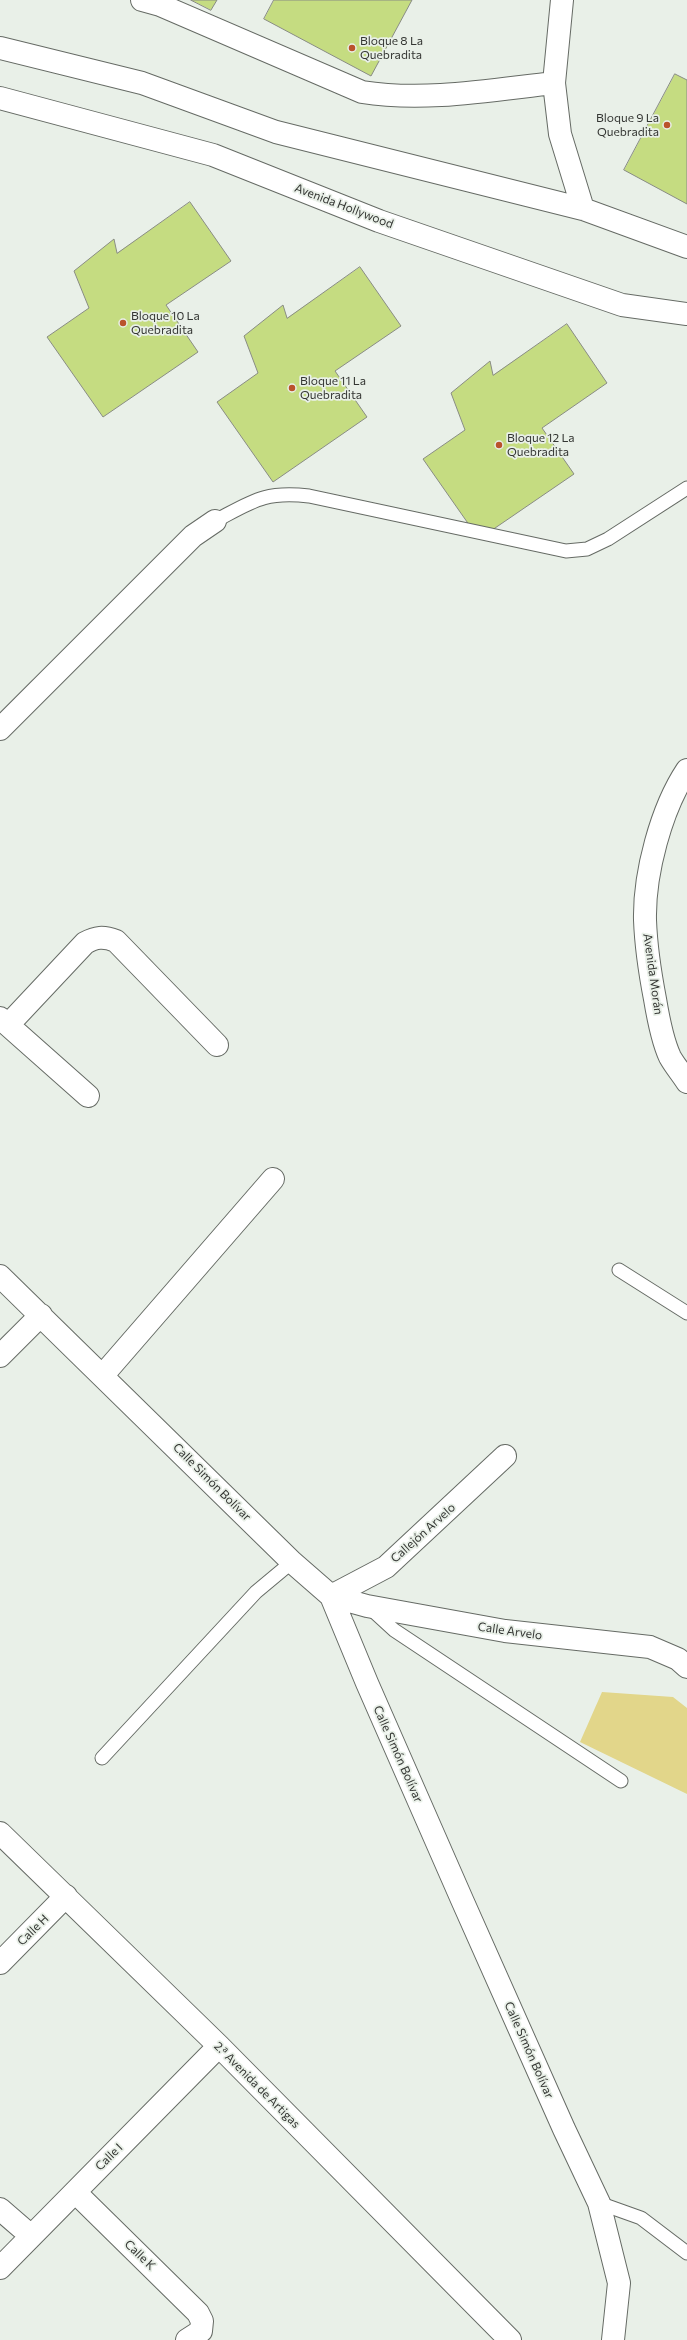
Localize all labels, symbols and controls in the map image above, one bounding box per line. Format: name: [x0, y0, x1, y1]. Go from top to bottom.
place label: Bloque 8 La Quebradita: [360, 34, 423, 62]
marker: Bloque 8 La Quebradita: [347, 43, 357, 53]
place label: Bloque 9 La Quebradita: [596, 111, 659, 139]
marker: Bloque 9 La Quebradita: [662, 120, 672, 130]
street label: Avenida Hollywood: [293, 181, 395, 231]
place label: Bloque 10 La Quebradita: [131, 309, 200, 337]
marker: Bloque 10 La Quebradita: [118, 318, 128, 328]
place label: Bloque 11 La Quebradita: [300, 374, 366, 402]
marker: Bloque 11 La Quebradita: [287, 383, 297, 393]
place label: Bloque 12 La Quebradita: [507, 431, 575, 459]
marker: Bloque 12 La Quebradita: [494, 440, 504, 450]
street label: Avenida Morán: [640, 932, 666, 1016]
street label: Calle Simón Bolívar: [170, 1440, 254, 1524]
street label: Callejón Arvelo: [388, 1500, 458, 1566]
street label: Calle Arvelo: [477, 1619, 543, 1643]
street label: Calle Simón Bolívar: [370, 1703, 426, 1805]
street label: Calle H: [14, 1911, 52, 1949]
street label: Calle Simón Bolívar: [501, 1999, 557, 2101]
street label: 2.ª Avenida de Artigas: [211, 2039, 303, 2131]
street label: Calle I: [92, 2140, 126, 2174]
street label: Calle K: [122, 2237, 158, 2273]

